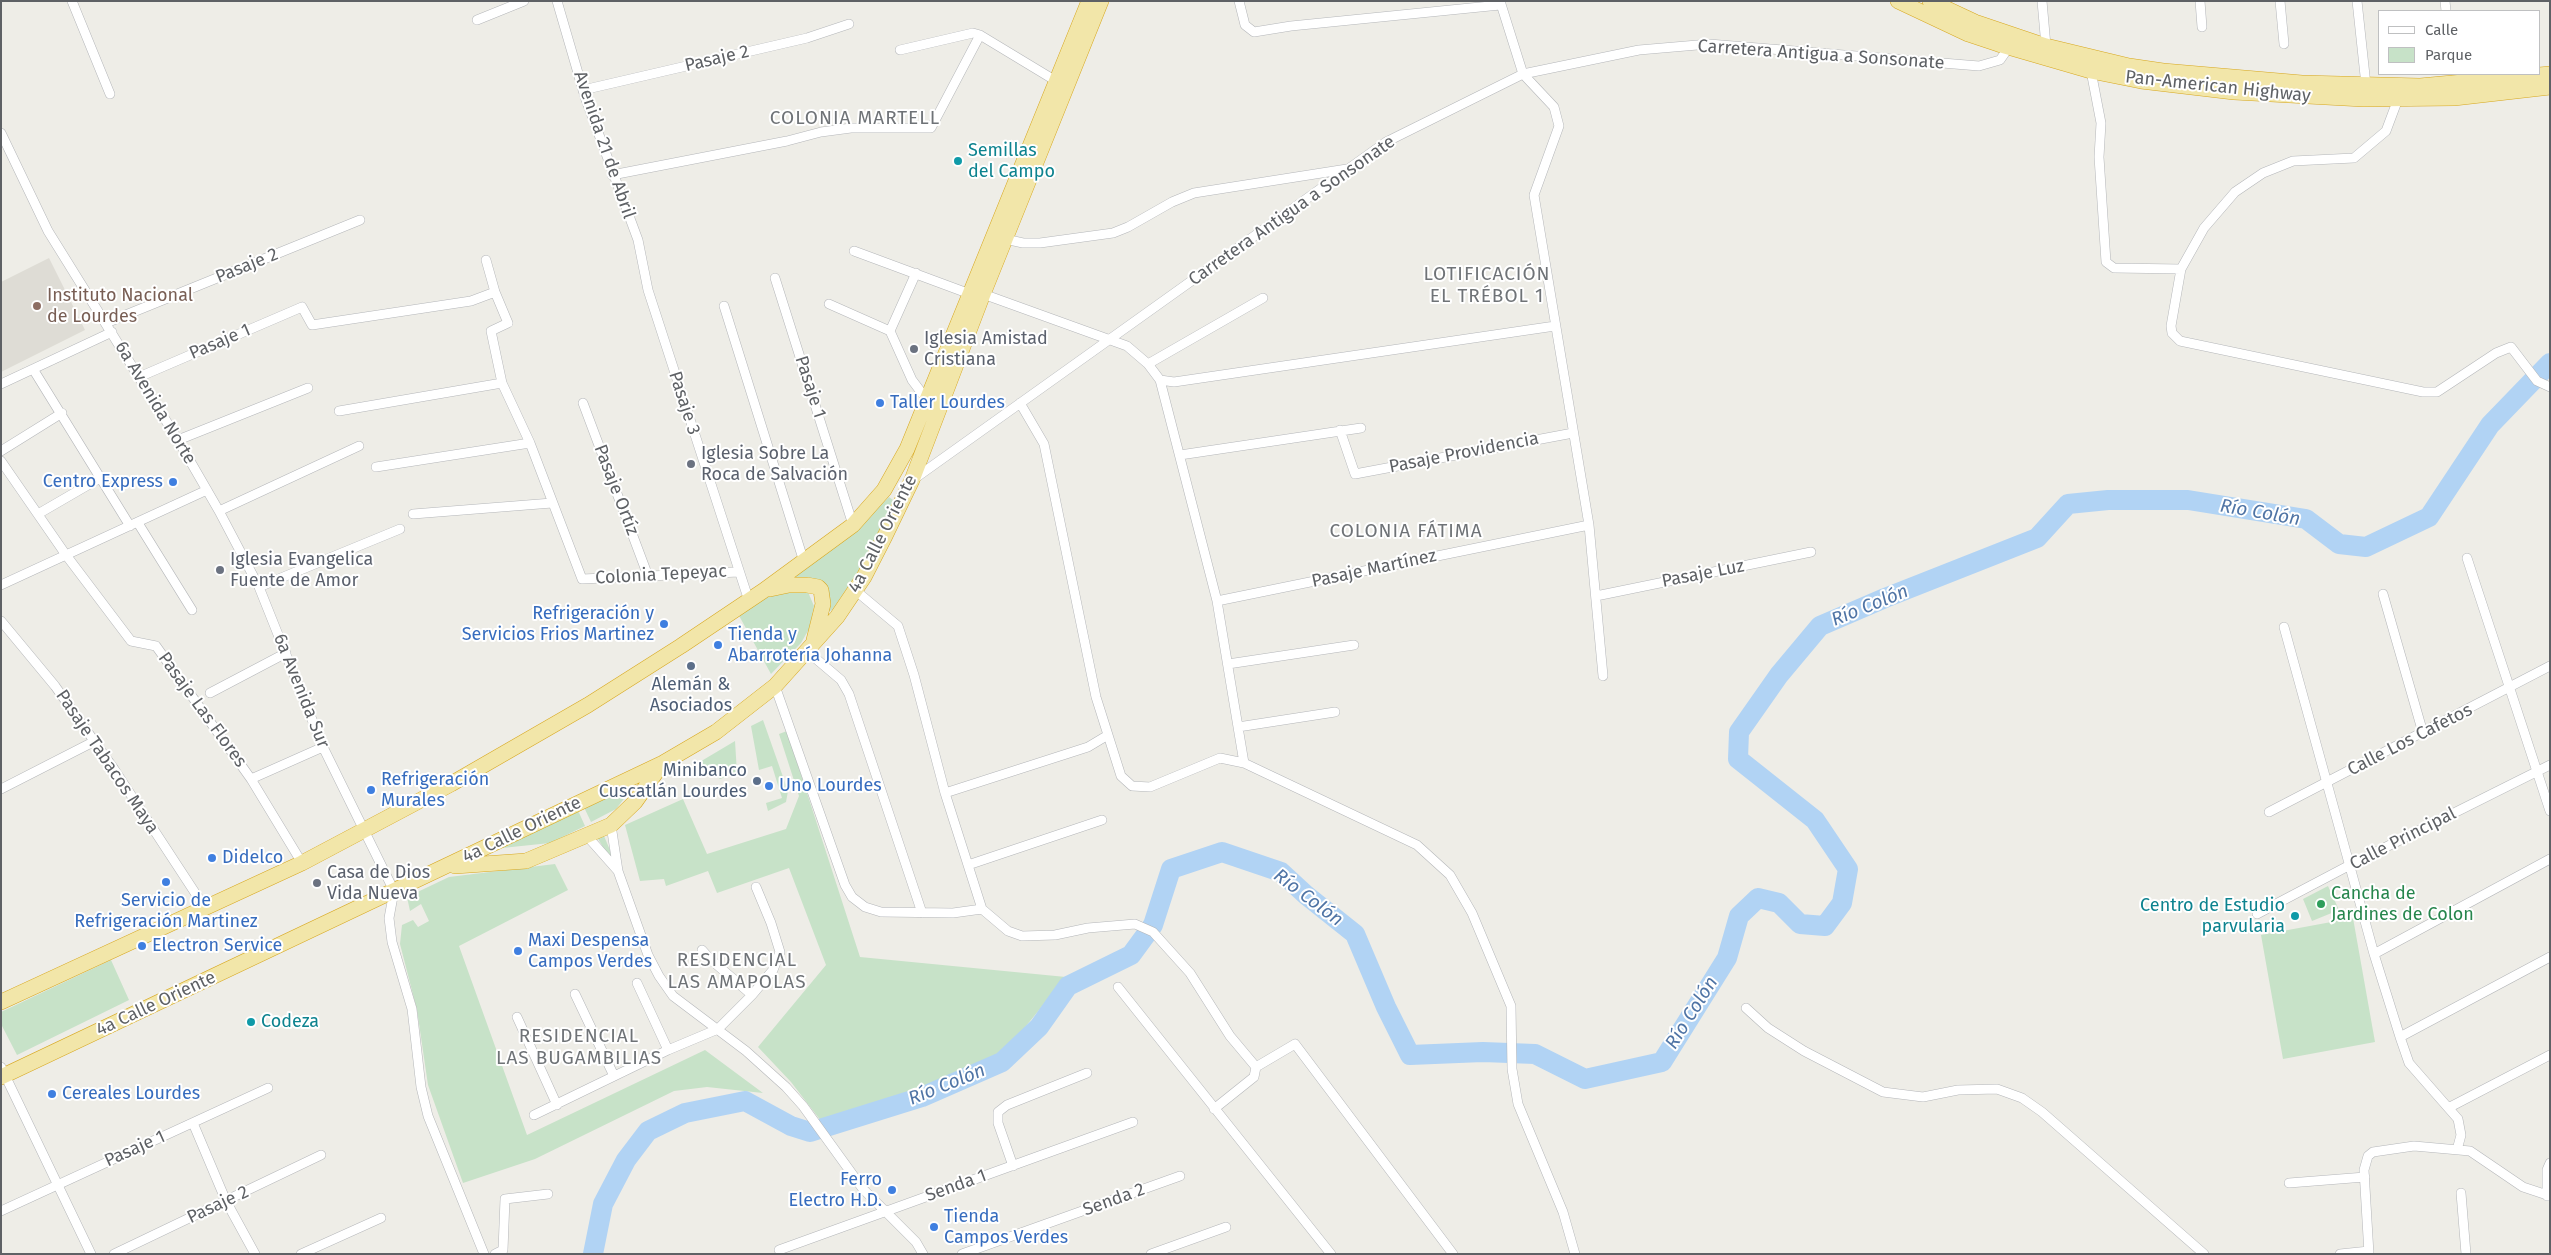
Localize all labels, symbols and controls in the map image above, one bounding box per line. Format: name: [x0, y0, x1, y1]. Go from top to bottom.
legend: [2378, 10, 2541, 75]
text: Calle: [2425, 21, 2458, 39]
street label: Carretera Antigua a Sonsonate: [1697, 36, 1945, 74]
street label: Pasaje 2: [683, 41, 751, 77]
text: Parque: [2425, 46, 2472, 64]
street label: Pan-American Highway: [2124, 67, 2312, 107]
street label: Avenida 21 de Abril: [569, 68, 639, 222]
district label: COLONIA MARTELL: [768, 108, 942, 130]
street label: Carretera Antigua a Sonsonate: [1185, 131, 1399, 291]
place label: Semillas del Campo: [968, 140, 1055, 182]
marker: Semillas del Campo: [952, 155, 964, 167]
street label: Pasaje 2: [213, 244, 281, 288]
district label: LOTIFICACIÓN EL TRÉBOL 1: [1422, 264, 1552, 308]
place label: Instituto Nacional de Lourdes: [47, 285, 193, 328]
marker: Instituto Nacional de Lourdes: [31, 300, 43, 312]
street label: Pasaje 1: [186, 319, 254, 365]
place label: Iglesia Amistad Cristiana: [924, 328, 1048, 370]
street label: 6a Avenida Norte: [110, 338, 200, 468]
marker: Iglesia Amistad Cristiana: [908, 343, 920, 355]
street label: Pasaje 1: [790, 353, 830, 421]
street label: Pasaje 3: [664, 369, 704, 437]
place label: Taller Lourdes: [890, 392, 1005, 414]
marker: Taller Lourdes: [874, 397, 886, 409]
street label: Pasaje Providencia: [1387, 428, 1541, 478]
street label: Pasaje Ortíz: [589, 442, 643, 538]
place label: Iglesia Sobre La Roca de Salvación: [701, 443, 848, 486]
marker: Iglesia Sobre La Roca de Salvación: [685, 458, 697, 470]
place label: Centro Express: [43, 471, 163, 493]
street label: 4a Calle Oriente: [844, 471, 922, 597]
marker: Centro Express: [167, 476, 179, 488]
water label: Río Colón: [2218, 495, 2302, 531]
district label: COLONIA FÁTIMA: [1328, 521, 1484, 543]
street label: Pasaje Martínez: [1310, 545, 1438, 593]
place label: Iglesia Evangelica Fuente de Amor: [230, 549, 373, 592]
street label: Pasaje Luz: [1660, 555, 1746, 593]
street label: Colonia Tepeyac: [595, 561, 727, 589]
marker: Iglesia Evangelica Fuente de Amor: [214, 564, 226, 576]
water label: Río Colón: [1828, 580, 1912, 632]
place label: Refrigeración y Servicios Frios Martinez: [462, 603, 654, 646]
marker: Refrigeración y Servicios Frios Martinez: [658, 618, 670, 630]
place label: Tienda y Abarrotería Johanna: [728, 624, 892, 666]
street label: 6a Avenida Sur: [268, 631, 334, 751]
marker: Tienda y Abarrotería Johanna: [712, 639, 724, 651]
street label: Pasaje Las Flores: [153, 648, 251, 772]
marker: Alemán & Asociados: [685, 660, 697, 672]
place label: Alemán & Asociados: [650, 674, 732, 716]
street label: Pasaje Tabacos Maya: [51, 686, 163, 838]
street label: Calle Los Cafetos: [2344, 699, 2476, 781]
place label: Minibanco Cuscatlán Lourdes: [599, 760, 747, 802]
place label: Refrigeración Murales: [381, 769, 489, 812]
marker: Minibanco Cuscatlán Lourdes: [751, 775, 763, 787]
place label: Uno Lourdes: [779, 775, 882, 797]
marker: Uno Lourdes: [763, 780, 775, 792]
marker: Refrigeración Murales: [365, 784, 377, 796]
street label: 4a Calle Oriente: [459, 792, 585, 868]
street label: Calle Principal: [2346, 803, 2460, 875]
place label: Didelco: [222, 847, 283, 869]
marker: Didelco: [206, 852, 218, 864]
place label: Casa de Dios Vida Nueva: [327, 862, 430, 904]
water label: Río Colón: [1269, 864, 1347, 932]
marker: Servicio de Refrigeración Martinez: [160, 876, 172, 888]
marker: Casa de Dios Vida Nueva: [311, 877, 323, 889]
place label: Cancha de Jardines de Colon: [2331, 883, 2474, 926]
place label: Servicio de Refrigeración Martinez: [74, 890, 258, 932]
place label: Centro de Estudio parvularia: [2140, 895, 2285, 938]
marker: Cancha de Jardines de Colon: [2315, 898, 2327, 910]
marker: Centro de Estudio parvularia: [2289, 910, 2301, 922]
place label: Maxi Despensa Campos Verdes: [528, 930, 652, 972]
place label: Electron Service: [152, 935, 282, 957]
marker: Electron Service: [136, 940, 148, 952]
marker: Maxi Despensa Campos Verdes: [512, 945, 524, 957]
district label: RESIDENCIAL LAS AMAPOLAS: [666, 950, 808, 994]
street label: 4a Calle Oriente: [93, 967, 219, 1041]
water label: Río Colón: [1661, 973, 1723, 1053]
place label: Codeza: [261, 1011, 319, 1033]
marker: Codeza: [245, 1016, 257, 1028]
district label: RESIDENCIAL LAS BUGAMBILIAS: [494, 1026, 664, 1070]
water label: Río Colón: [905, 1059, 989, 1111]
place label: Cereales Lourdes: [62, 1083, 200, 1105]
marker: Cereales Lourdes: [46, 1088, 58, 1100]
street label: Pasaje 1: [101, 1126, 169, 1172]
street label: Senda 1: [923, 1165, 989, 1207]
place label: Ferro Electro H.D.: [789, 1169, 882, 1212]
street label: Senda 2: [1080, 1179, 1148, 1221]
street label: Pasaje 2: [184, 1181, 252, 1229]
marker: Ferro Electro H.D.: [886, 1184, 898, 1196]
place label: Tienda Campos Verdes: [944, 1206, 1068, 1248]
marker: Tienda Campos Verdes: [928, 1221, 940, 1233]

